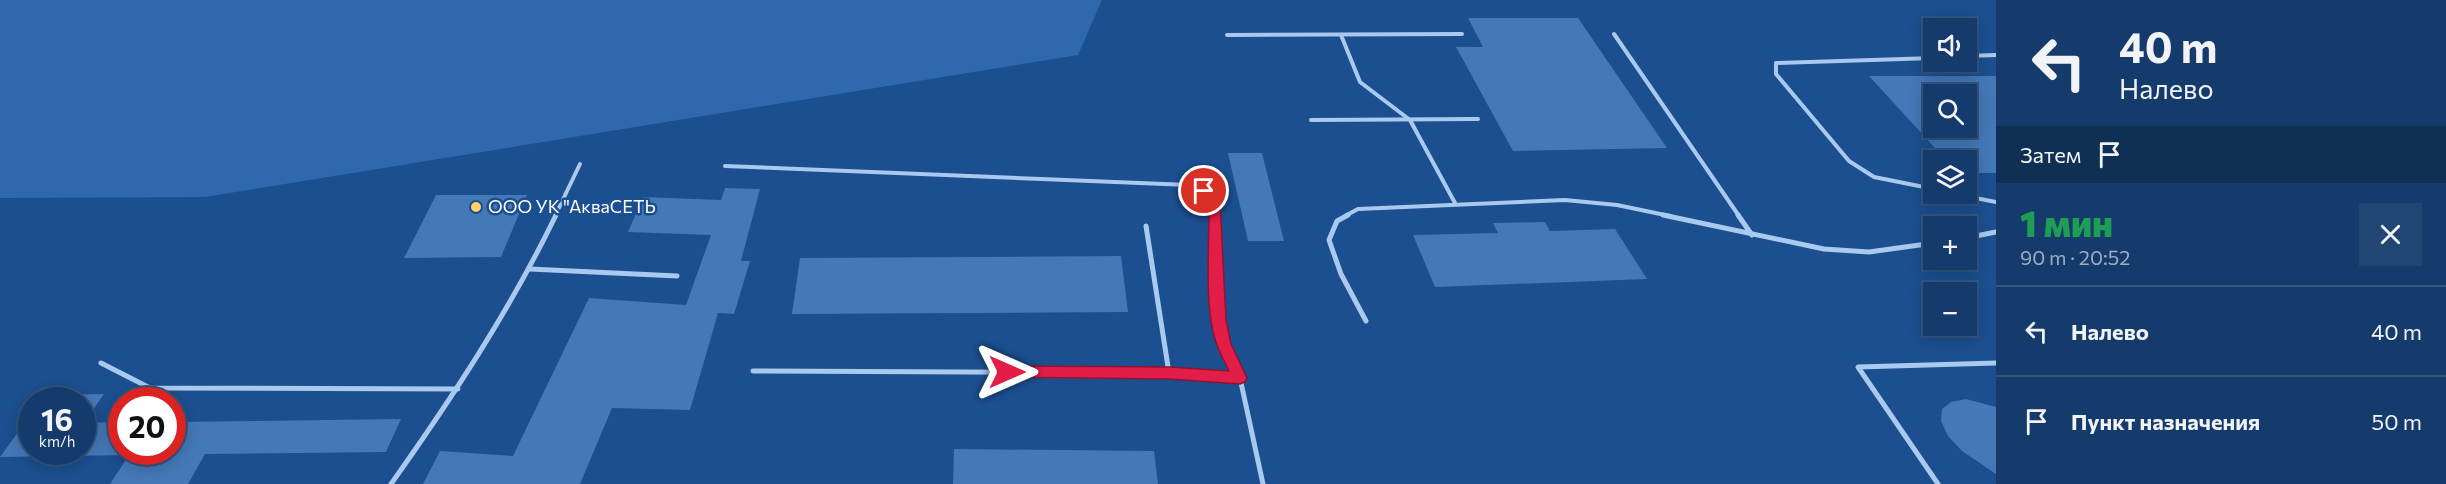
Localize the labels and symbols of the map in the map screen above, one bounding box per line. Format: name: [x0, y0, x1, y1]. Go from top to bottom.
pin: [1178, 165, 1229, 216]
place label: ООО УК "АкваСЕТЬ: [488, 195, 656, 217]
marker: ООО УК "АкваСЕТЬ: [469, 200, 483, 214]
position arrow: [975, 340, 1039, 404]
speed limit sign: 20: [108, 387, 186, 465]

